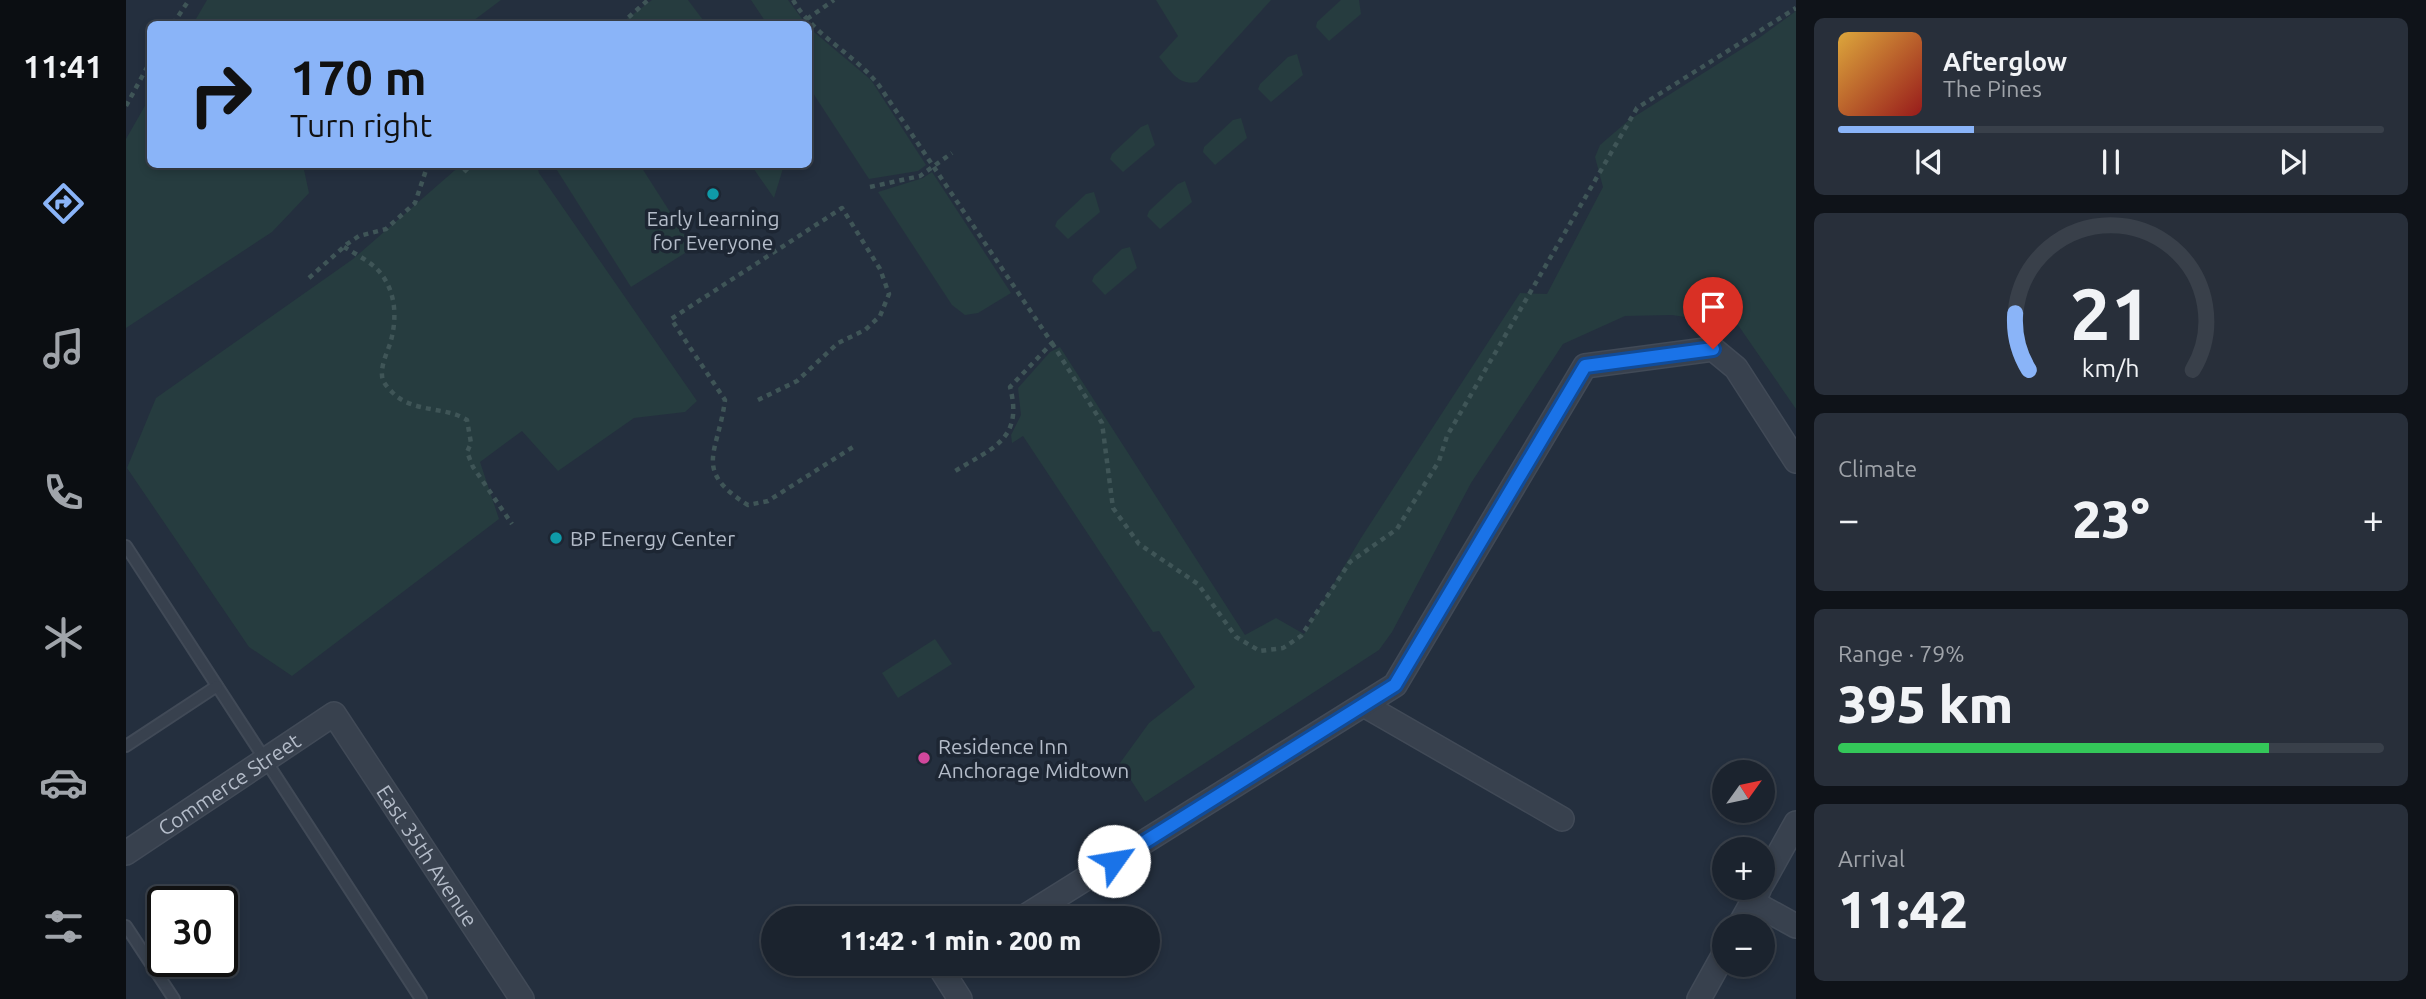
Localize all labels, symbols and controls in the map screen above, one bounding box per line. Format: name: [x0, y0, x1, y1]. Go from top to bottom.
text: Afterglow: [1943, 47, 2067, 76]
text: 11:41: [23, 48, 103, 84]
icon: right: [175, 49, 266, 140]
text: 170 m: [290, 49, 427, 104]
text: The Pines: [1943, 76, 2042, 101]
text: Turn right: [290, 107, 432, 143]
icon: previous: [1910, 143, 1948, 181]
icon: pause: [2092, 143, 2130, 181]
icon: next: [2274, 143, 2312, 181]
icon: directions: [39, 179, 88, 228]
marker: Early Learning for Everyone: [705, 186, 721, 202]
place label: Early Learning for Everyone: [646, 206, 780, 254]
text: 21: [2070, 273, 2152, 355]
pin: [1683, 277, 1743, 349]
icon: arrive: [1694, 288, 1732, 326]
icon: music: [39, 324, 88, 373]
text: km/h: [2082, 354, 2140, 382]
text: Climate: [1838, 456, 1917, 481]
icon: phone: [39, 468, 88, 517]
text: 23°: [2072, 490, 2150, 548]
text: −: [1838, 498, 1859, 540]
text: +: [2363, 498, 2384, 540]
place label: BP Energy Center: [570, 526, 735, 550]
marker: BP Energy Center: [548, 530, 564, 546]
icon: climate: [39, 613, 88, 662]
text: Range · 79%: [1838, 641, 1965, 666]
text: 395 km: [1838, 675, 2013, 733]
street label: Commerce Street: [154, 728, 305, 840]
place label: Residence Inn Anchorage Midtown: [938, 734, 1129, 782]
marker: Residence Inn Anchorage Midtown: [916, 750, 932, 766]
icon: car: [39, 758, 88, 807]
north arrow: [1712, 760, 1774, 822]
map controls: [1712, 760, 1775, 977]
street label: East 35th Avenue: [372, 781, 483, 931]
position arrow: [1077, 824, 1151, 898]
button: +: [1712, 837, 1775, 900]
text: Arrival: [1838, 846, 1905, 871]
text: 11:42: [1838, 880, 1968, 938]
speed limit sign: 30: [147, 886, 238, 977]
icon: filters: [39, 902, 88, 951]
button: −: [1712, 914, 1775, 977]
text: 11:42 · 1 min · 200 m: [840, 926, 1081, 955]

